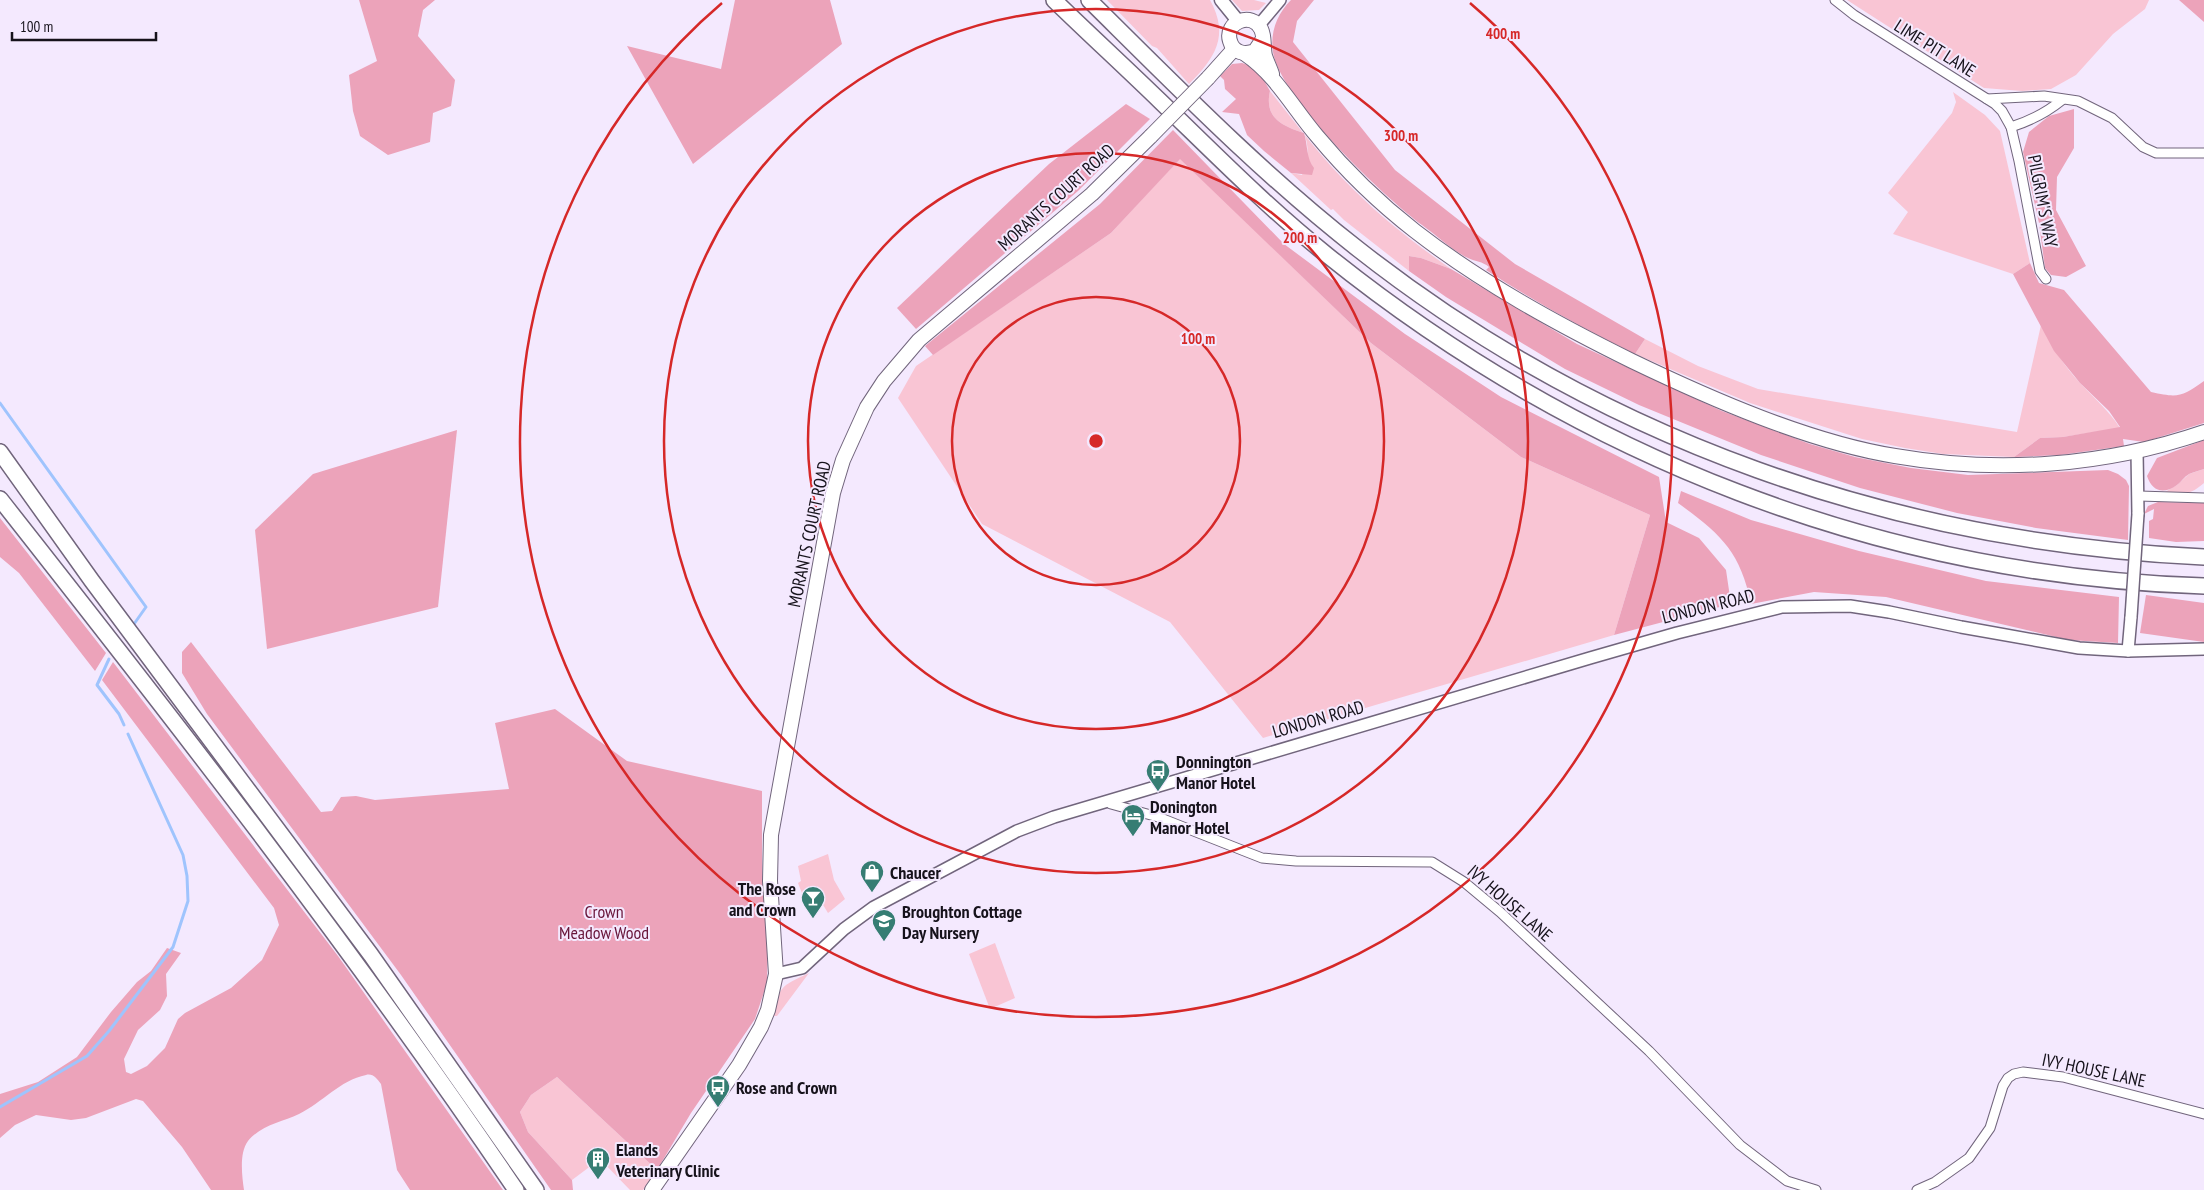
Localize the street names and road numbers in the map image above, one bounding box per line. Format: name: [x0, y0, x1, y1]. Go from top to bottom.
street label: LIME PIT LANE: [1890, 14, 1980, 82]
street label: MORANTS COURT ROAD: [993, 139, 1119, 255]
street label: PILGRIM'S WAY: [2023, 153, 2063, 250]
street label: MORANTS COURT ROAD: [782, 459, 836, 609]
street label: LONDON ROAD: [1659, 583, 1757, 629]
street label: LONDON ROAD: [1269, 695, 1367, 743]
street label: IVY HOUSE LANE: [1463, 860, 1557, 946]
street label: IVY HOUSE LANE: [2040, 1048, 2148, 1092]

